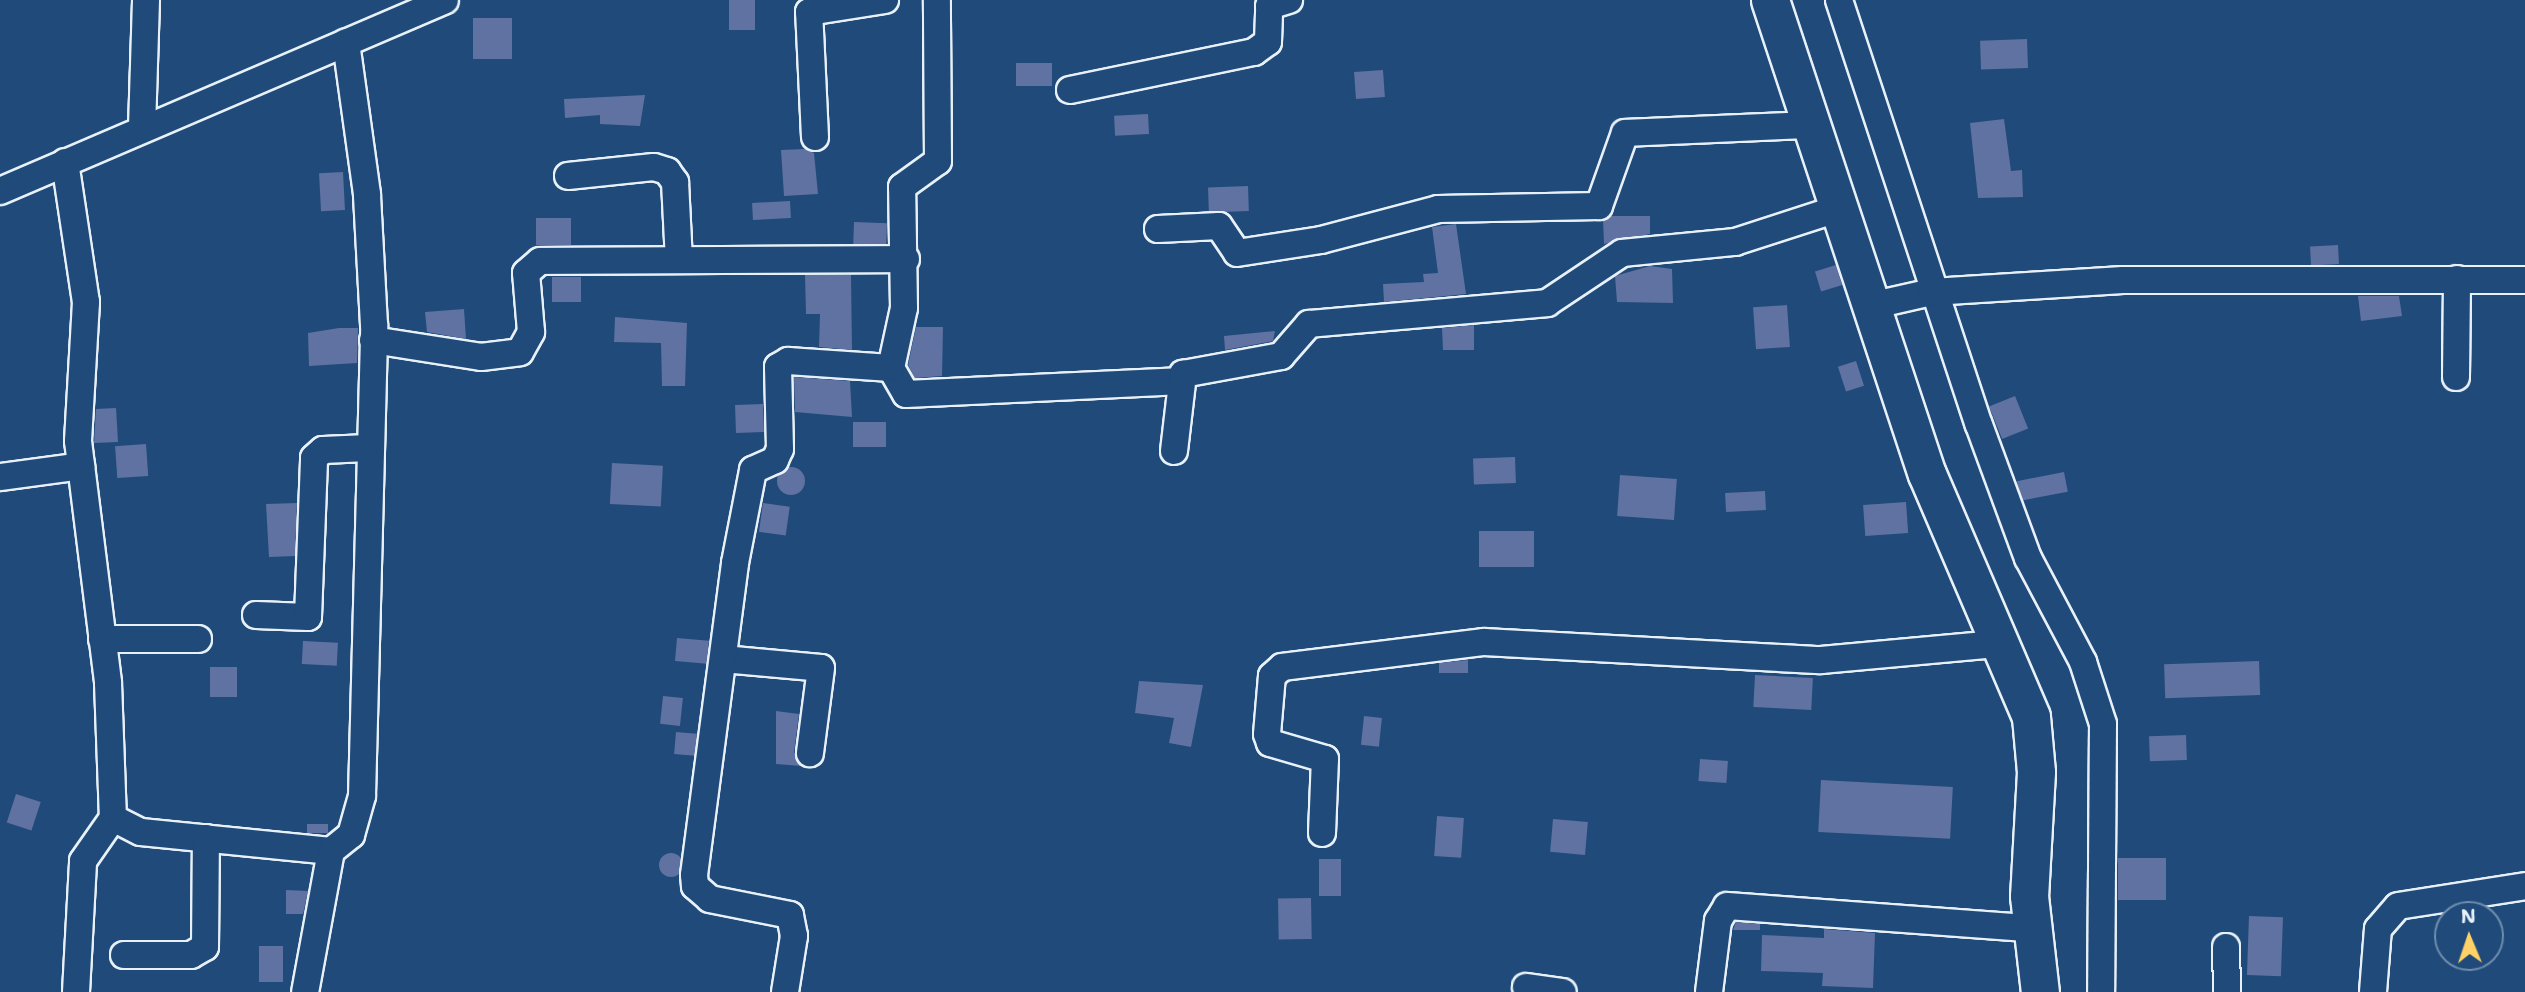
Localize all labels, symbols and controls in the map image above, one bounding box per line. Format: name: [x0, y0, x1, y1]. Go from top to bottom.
north arrow: [2434, 901, 2504, 971]
text: N: [2460, 904, 2476, 929]

